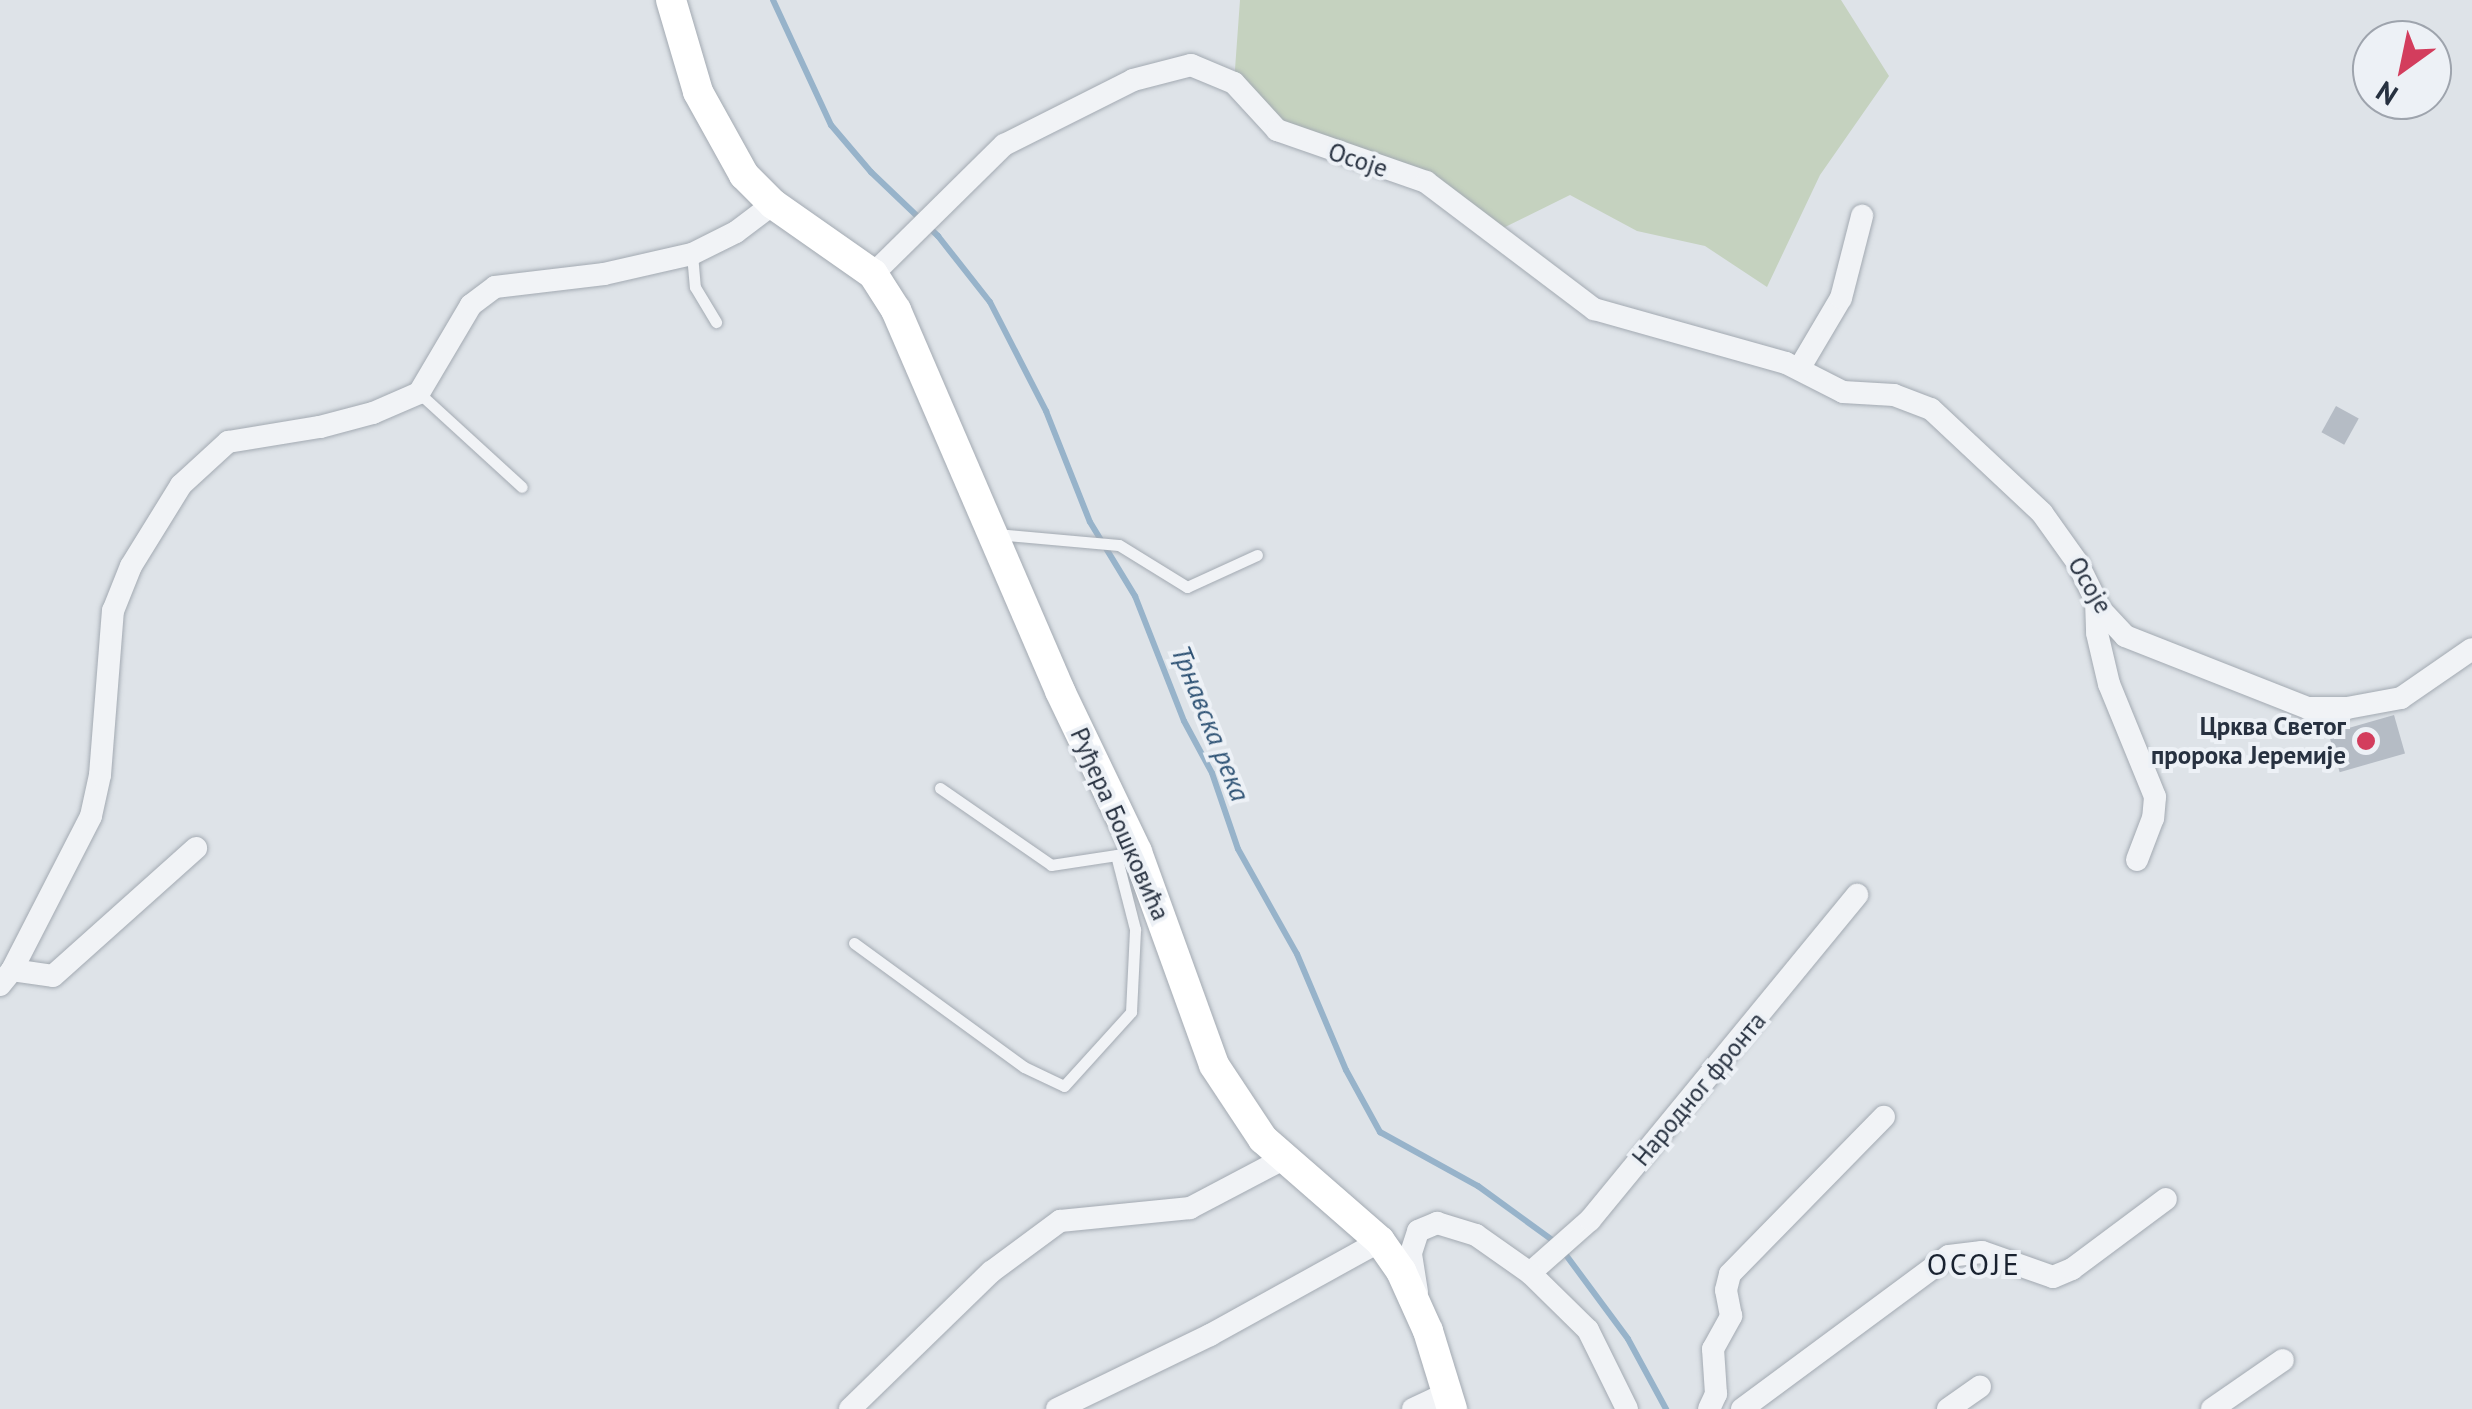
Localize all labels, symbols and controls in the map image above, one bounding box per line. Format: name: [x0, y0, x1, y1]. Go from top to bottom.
north arrow: [2352, 20, 2452, 120]
text: N: [2369, 73, 2404, 114]
street label: Осоје: [1325, 136, 1391, 184]
street label: Осоје: [2062, 551, 2118, 619]
water label: Трнавска река: [1164, 640, 1258, 806]
place label: Црква Светог пророка Јеремије: [2151, 712, 2346, 771]
street label: Руђера Бошковића: [1064, 723, 1176, 925]
marker: Црква Светог пророка Јеремије: [2355, 730, 2377, 752]
street label: Народног фронта: [1626, 1006, 1772, 1172]
district label: ОСОЈЕ: [1927, 1246, 2021, 1282]

